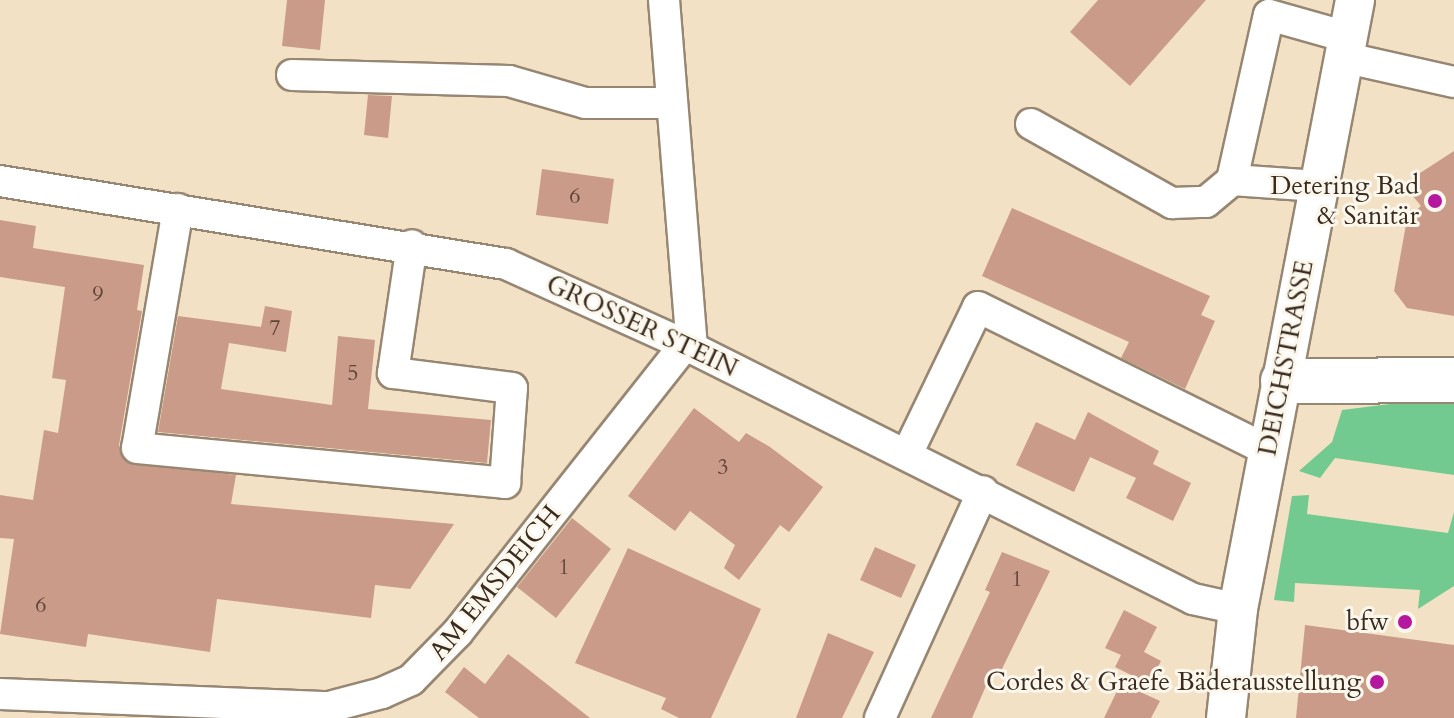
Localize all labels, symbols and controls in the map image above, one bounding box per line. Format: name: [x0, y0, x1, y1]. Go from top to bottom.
place label: Detering Bad & Sanitär: [1270, 170, 1419, 232]
house number: 6: [569, 184, 581, 210]
marker: Detering Bad & Sanitär: [1426, 192, 1444, 210]
street label: DEICHSTRASSE: [1252, 258, 1320, 458]
street label: GROSSER STEIN: [541, 268, 743, 384]
house number: 9: [92, 282, 104, 308]
house number: 7: [269, 316, 281, 342]
house number: 5: [347, 361, 359, 387]
house number: 3: [717, 455, 729, 481]
street label: AM EMSDEICH: [423, 499, 567, 667]
house number: 1: [558, 555, 570, 581]
house number: 1: [1011, 567, 1023, 593]
house number: 6: [35, 593, 47, 619]
place label: bfw: [1346, 606, 1389, 638]
marker: bfw: [1396, 613, 1414, 631]
place label: Cordes & Graefe Bäderausstellung: [986, 666, 1361, 698]
marker: Cordes & Graefe Bäderausstellung: [1368, 673, 1386, 691]

